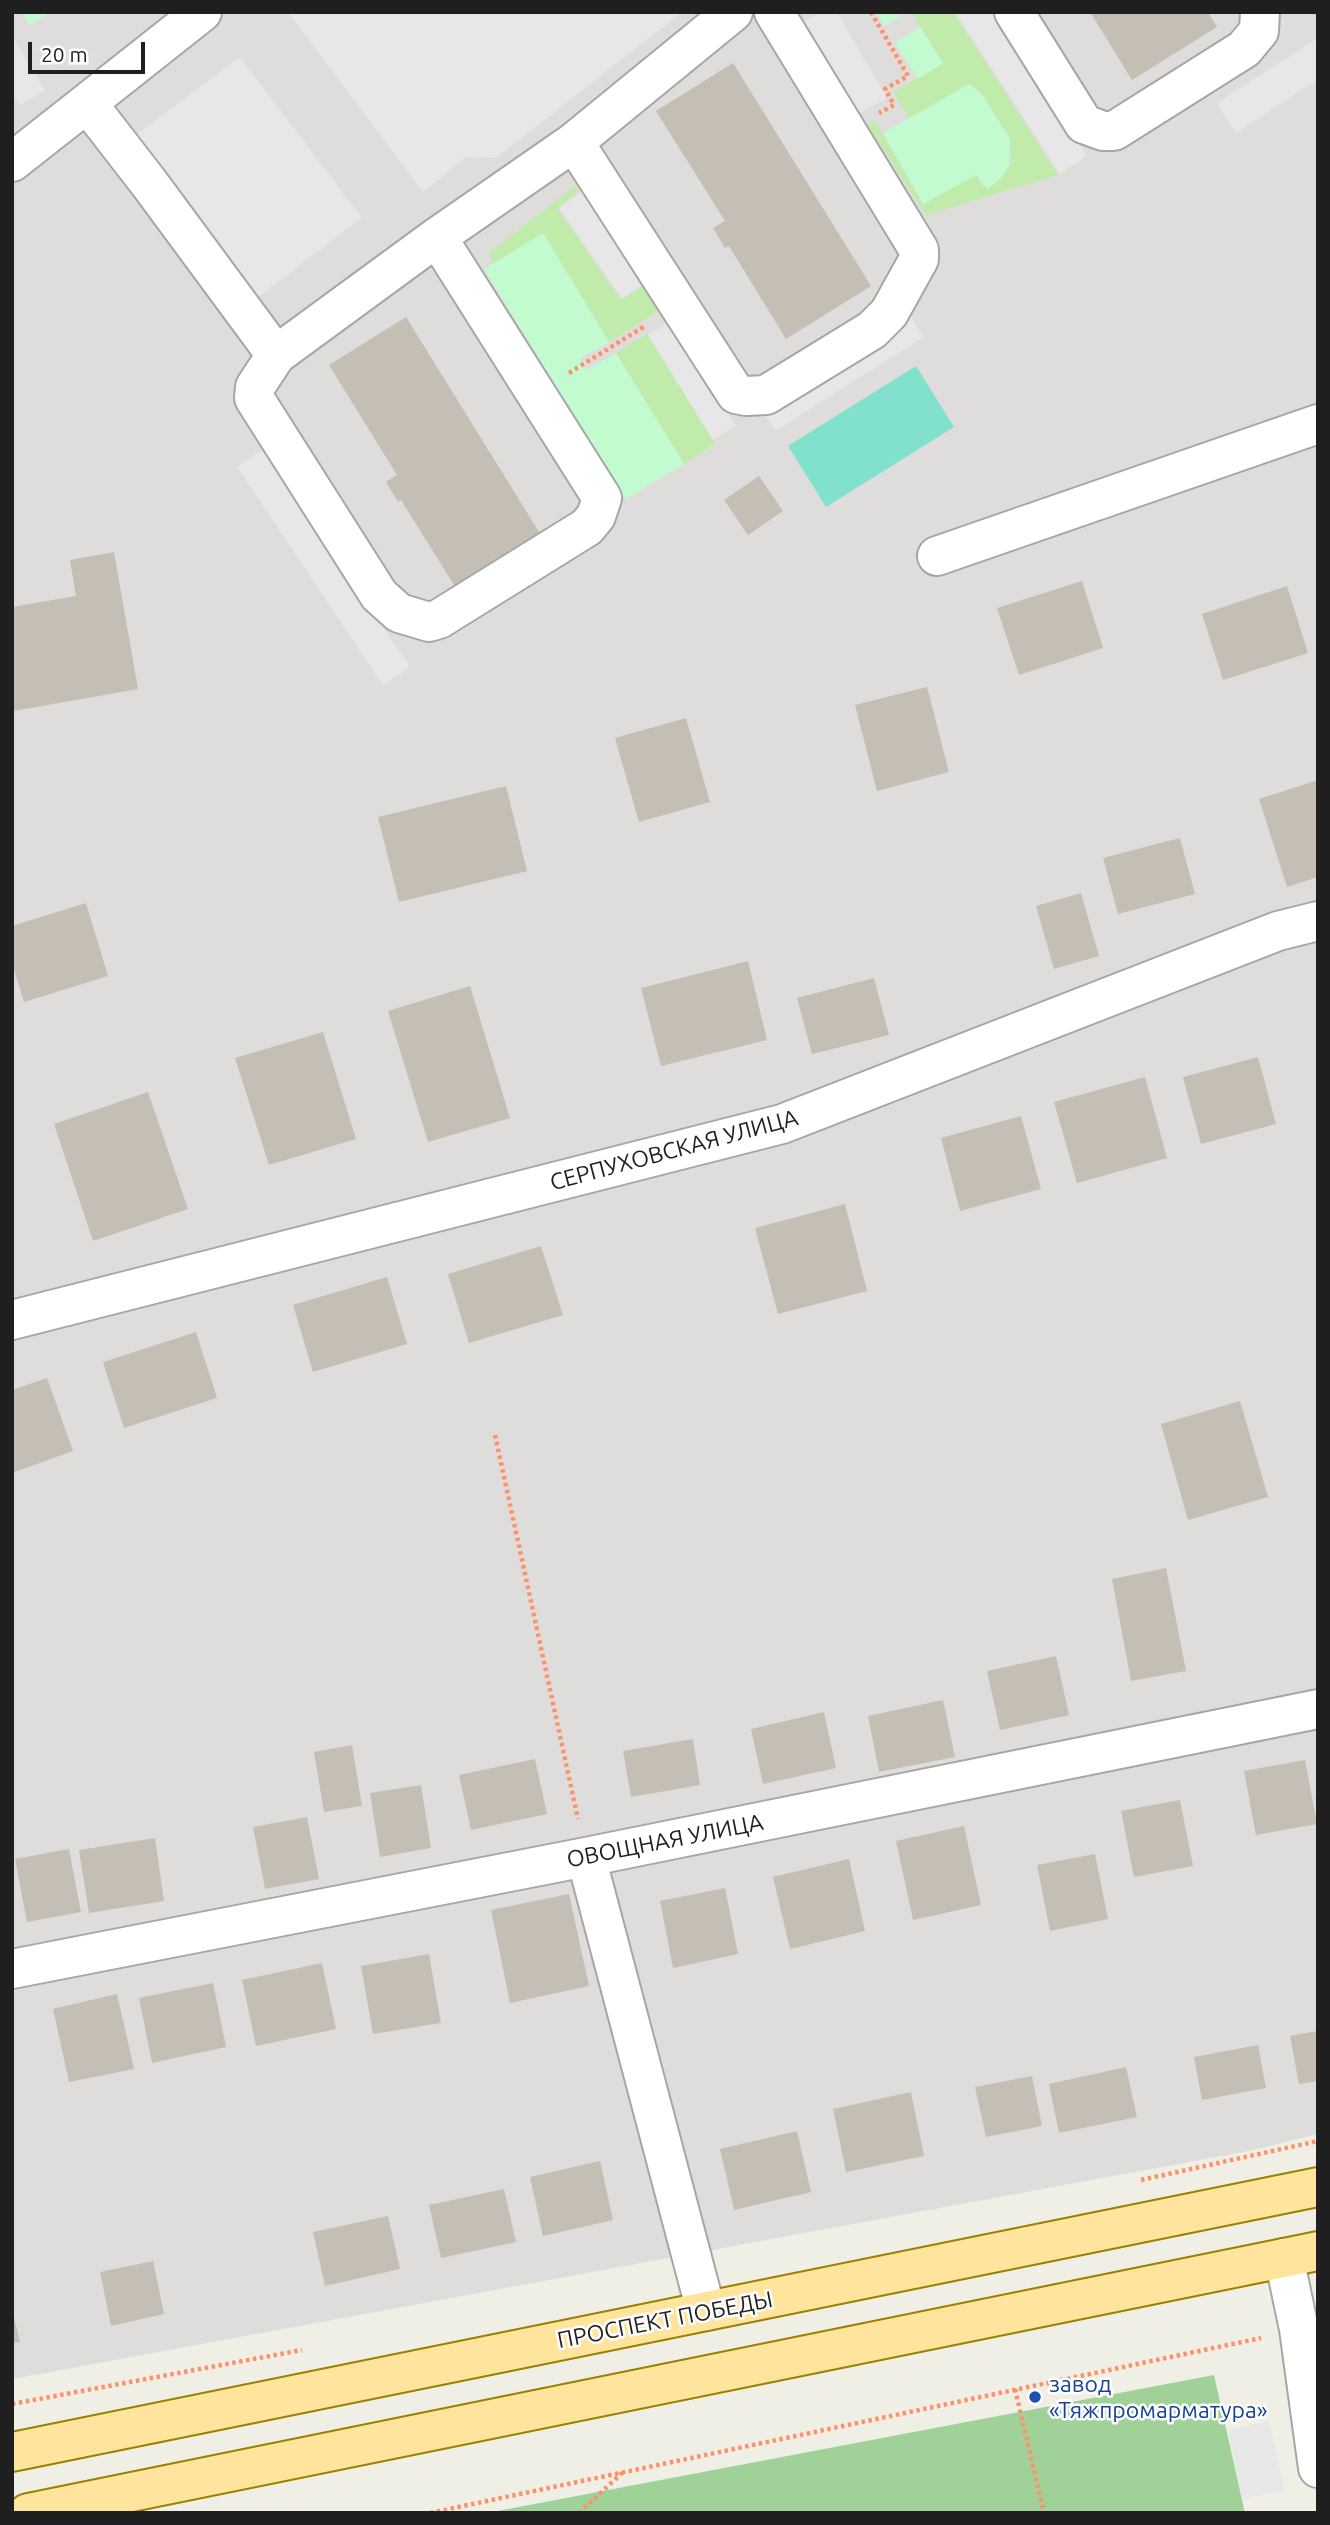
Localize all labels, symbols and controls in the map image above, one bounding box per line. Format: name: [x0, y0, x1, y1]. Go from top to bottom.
scale bar: [32, 28, 149, 72]
text: 20 m: [41, 42, 88, 66]
street label: СЕРПУХОВСКАЯ УЛИЦА: [547, 1104, 801, 1196]
street label: ОВОЩНАЯ УЛИЦА: [564, 1808, 766, 1874]
street label: ПРОСПЕКТ ПОБЕДЫ: [555, 2286, 775, 2354]
place label: завод «Тяжпромарматура»: [1049, 2370, 1268, 2424]
marker: завод «Тяжпромарматура»: [1027, 2389, 1043, 2405]

